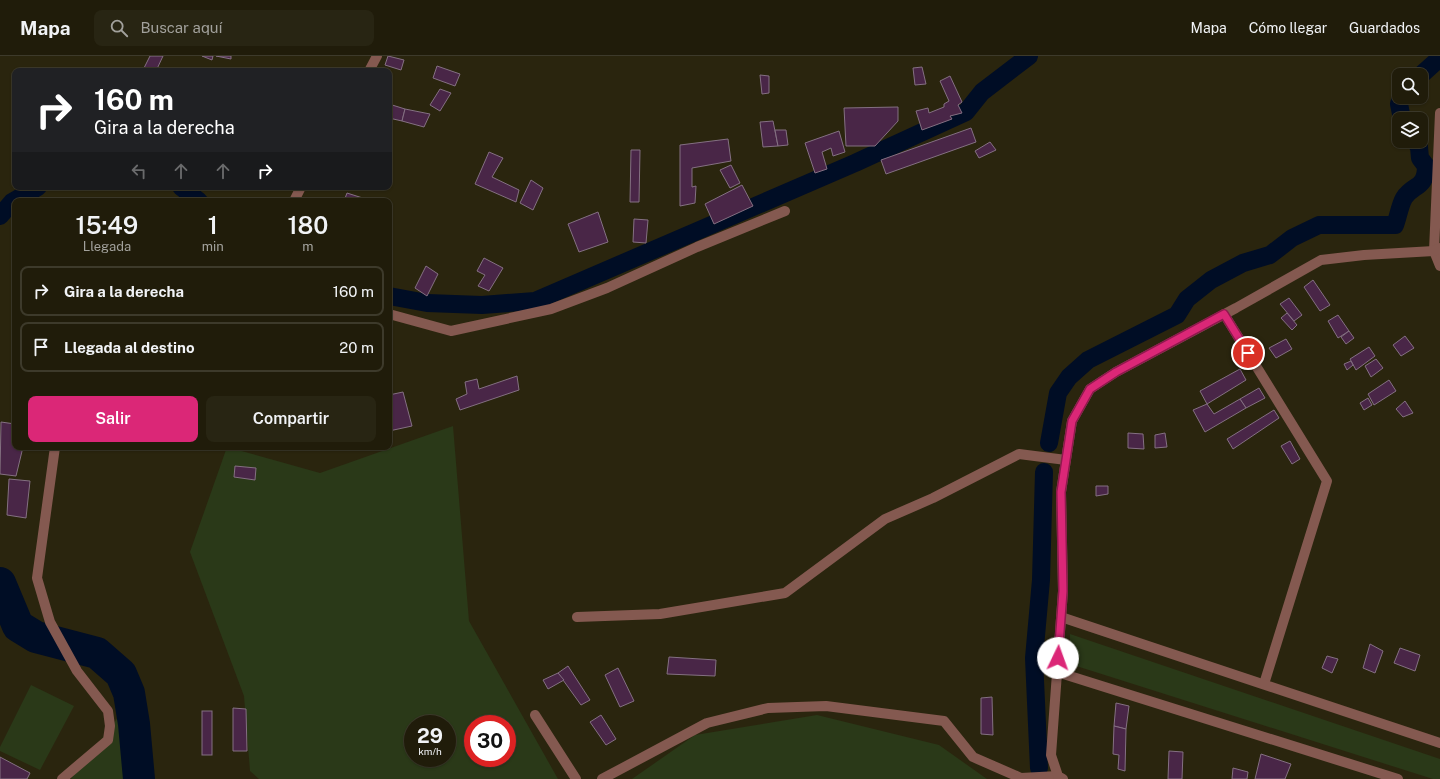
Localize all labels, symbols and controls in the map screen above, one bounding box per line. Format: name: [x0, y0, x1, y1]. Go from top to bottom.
search box: [94, 10, 374, 46]
text: Mapa: [20, 17, 70, 39]
icon: search: [108, 17, 130, 39]
text: Buscar aquí: [140, 19, 222, 36]
text: Mapa: [1191, 20, 1227, 36]
text: Cómo llegar: [1249, 20, 1327, 36]
text: Guardados: [1349, 20, 1420, 36]
map controls: [1392, 68, 1428, 148]
button: search: [1392, 68, 1428, 104]
text: 160 m: [94, 83, 174, 116]
icon: right: [28, 84, 80, 136]
button: layers: [1392, 112, 1428, 148]
text: Gira a la derecha: [94, 117, 235, 138]
icon: left: [128, 160, 150, 182]
icon: ahead: [170, 160, 192, 182]
icon: ahead: [212, 160, 234, 182]
icon: right: [254, 160, 276, 182]
text: 15:49: [76, 211, 138, 239]
text: 1: [208, 211, 218, 239]
text: 180: [287, 211, 328, 239]
text: Llegada: [83, 239, 131, 254]
text: min: [202, 239, 224, 254]
text: m: [302, 239, 314, 254]
icon: right: [30, 280, 52, 302]
text: Gira a la derecha: [64, 283, 184, 300]
text: 160 m: [333, 283, 374, 300]
icon: arrive: [30, 336, 52, 358]
pin: [1231, 336, 1265, 370]
text: Llegada al destino: [64, 339, 195, 356]
text: 20 m: [339, 339, 374, 356]
icon: arrive: [1237, 342, 1259, 364]
button: Salir: [28, 396, 198, 442]
button: Compartir: [206, 396, 376, 442]
position arrow: [1037, 637, 1079, 679]
speed limit sign: 30: [464, 715, 516, 767]
text: 29: [417, 724, 443, 748]
text: km/h: [418, 745, 442, 757]

